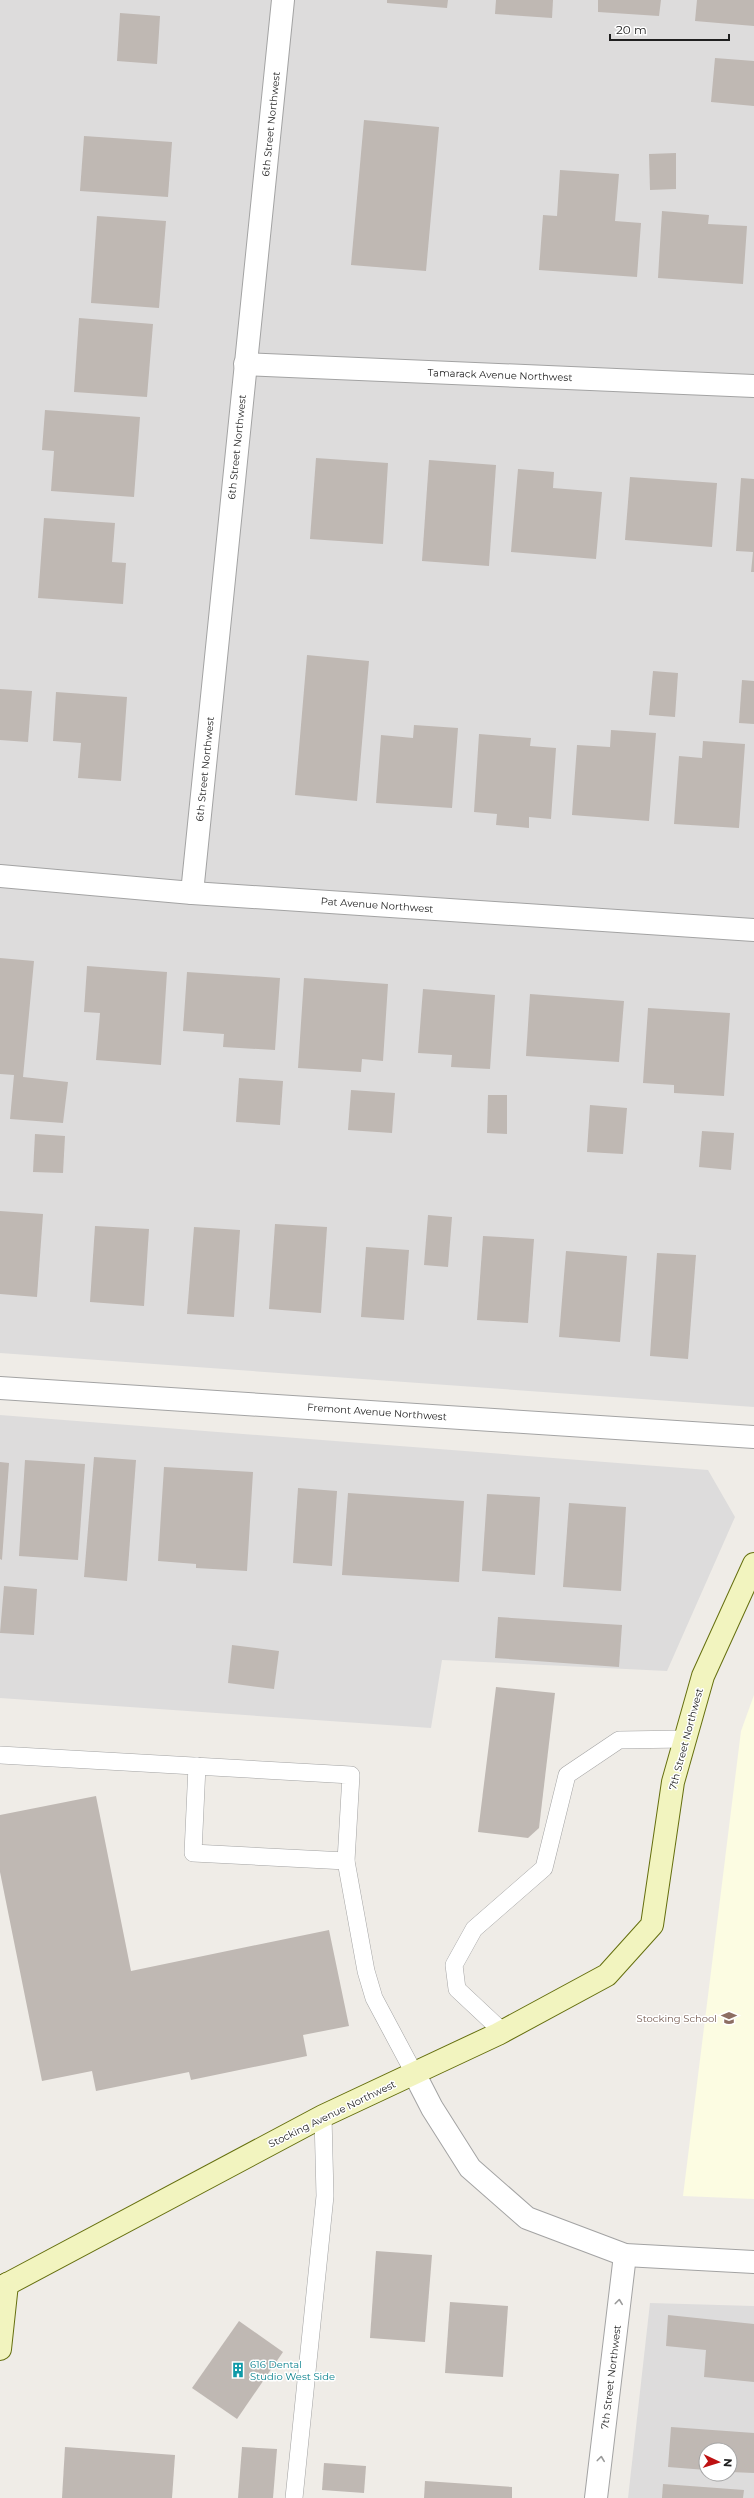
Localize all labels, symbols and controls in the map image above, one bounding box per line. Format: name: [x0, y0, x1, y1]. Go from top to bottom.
scale bar: [610, 16, 729, 42]
text: 20 m: [616, 22, 647, 37]
street label: 6th Street Northwest: [259, 71, 283, 177]
street label: Tamarack Avenue Northwest: [427, 366, 573, 384]
street label: 6th Street Northwest: [225, 394, 249, 500]
street label: 6th Street Northwest: [193, 716, 217, 822]
street label: Pat Avenue Northwest: [320, 895, 434, 915]
street label: Fremont Avenue Northwest: [307, 1401, 447, 1423]
street label: 7th Street Northwest: [666, 1687, 706, 1791]
school or university icon: Stocking School: [720, 2009, 738, 2027]
place label: Stocking School: [637, 2012, 717, 2025]
street label: Stocking Avenue Northwest: [266, 2077, 398, 2151]
one-way arrow: [615, 2299, 624, 2305]
street label: 7th Street Northwest: [598, 2324, 624, 2430]
place label: 616 Dental Studio West Side: [250, 2358, 335, 2383]
building icon: 616 Dental Studio West Side: [229, 2361, 247, 2379]
north arrow: [698, 2442, 738, 2482]
one-way arrow: [596, 2456, 605, 2462]
text: N: [721, 2458, 735, 2468]

